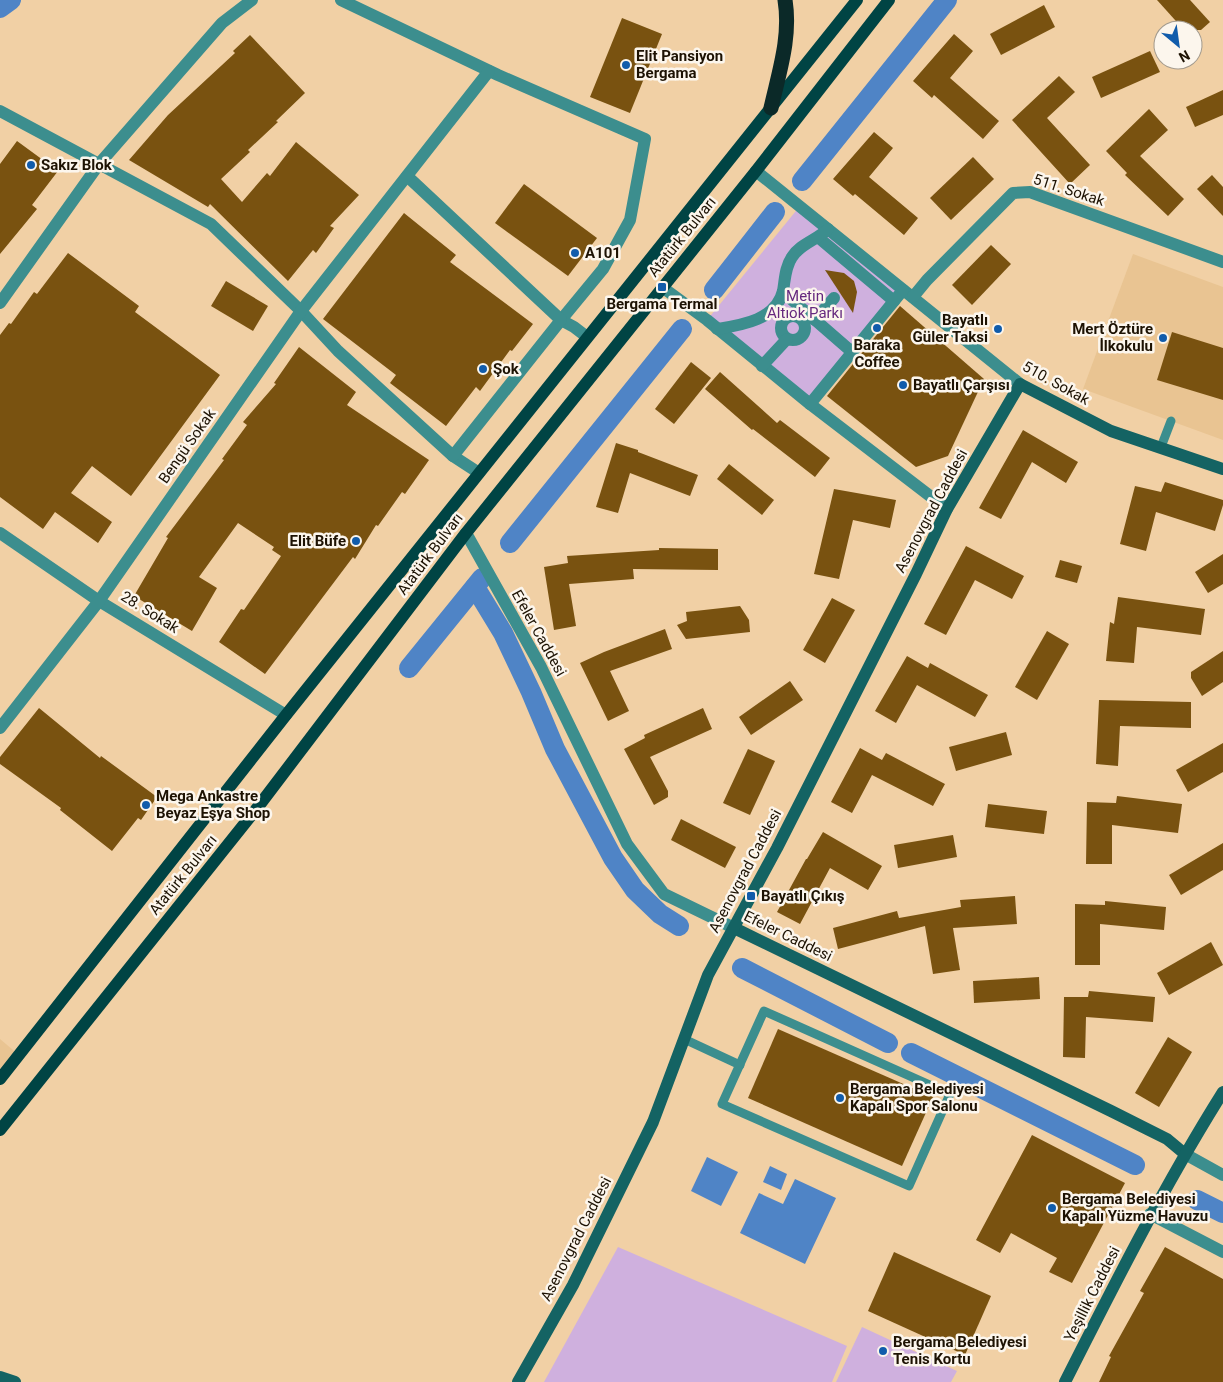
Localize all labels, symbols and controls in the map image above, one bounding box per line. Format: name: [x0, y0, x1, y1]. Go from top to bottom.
north arrow: [1153, 20, 1203, 70]
place label: Elit Pansiyon Bergama: [636, 47, 723, 82]
text: N: [1176, 47, 1193, 66]
marker: Elit Pansiyon Bergama: [620, 59, 632, 71]
place label: Sakız Blok: [41, 156, 113, 174]
marker: Sakız Blok: [25, 159, 37, 171]
street label: 511. Sokak: [1031, 170, 1107, 210]
street label: Atatürk Bulvarı: [644, 193, 720, 281]
place label: A101: [585, 244, 621, 262]
marker: A101: [569, 247, 581, 259]
marker: Bergama Termal: [656, 281, 668, 293]
park label: Metin Altıok Parkı: [767, 287, 843, 322]
place label: Bergama Termal: [606, 295, 718, 313]
place label: Bayatlı Güler Taksi: [913, 311, 988, 346]
place label: Mert Öztüre İlkokulu: [1072, 320, 1153, 355]
marker: Baraka Coffee: [871, 322, 883, 334]
marker: Bayatlı Güler Taksi: [992, 323, 1004, 335]
marker: Mert Öztüre İlkokulu: [1157, 332, 1169, 344]
place label: Baraka Coffee: [854, 336, 900, 371]
street label: 510. Sokak: [1019, 357, 1093, 409]
place label: Şok: [493, 360, 520, 378]
marker: Şok: [477, 363, 489, 375]
place label: Bayatlı Çarşısı: [913, 376, 1010, 394]
marker: Bayatlı Çarşısı: [897, 379, 909, 391]
street label: Bengü Sokak: [155, 405, 219, 487]
street label: Asenovgrad Caddesi: [891, 446, 971, 576]
street label: Atatürk Bulvarı: [393, 510, 467, 598]
place label: Elit Büfe: [290, 532, 346, 550]
marker: Elit Büfe: [350, 535, 362, 547]
street label: 28. Sokak: [118, 587, 183, 637]
street label: Efeler Caddesi: [508, 587, 570, 679]
place label: Mega Ankastre Beyaz Eşya Shop: [156, 787, 270, 822]
marker: Mega Ankastre Beyaz Eşya Shop: [140, 799, 152, 811]
street label: Asenovgrad Caddesi: [705, 806, 785, 936]
street label: Atatürk Bulvarı: [145, 831, 221, 919]
place label: Bayatlı Çıkış: [761, 887, 845, 905]
marker: Bayatlı Çıkış: [745, 890, 757, 902]
street label: Efeler Caddesi: [741, 907, 835, 965]
place label: Bergama Belediyesi Kapalı Spor Salonu: [850, 1080, 984, 1115]
marker: Bergama Belediyesi Kapalı Spor Salonu: [834, 1092, 846, 1104]
street label: Asenovgrad Caddesi: [537, 1174, 615, 1304]
place label: Bergama Belediyesi Kapalı Yüzme Havuzu: [1062, 1190, 1208, 1225]
marker: Bergama Belediyesi Kapalı Yüzme Havuzu: [1046, 1202, 1058, 1214]
street label: Yeşillik Caddesi: [1060, 1243, 1124, 1345]
place label: Bergama Belediyesi Tenis Kortu: [893, 1333, 1027, 1368]
marker: Bergama Belediyesi Tenis Kortu: [877, 1345, 889, 1357]

